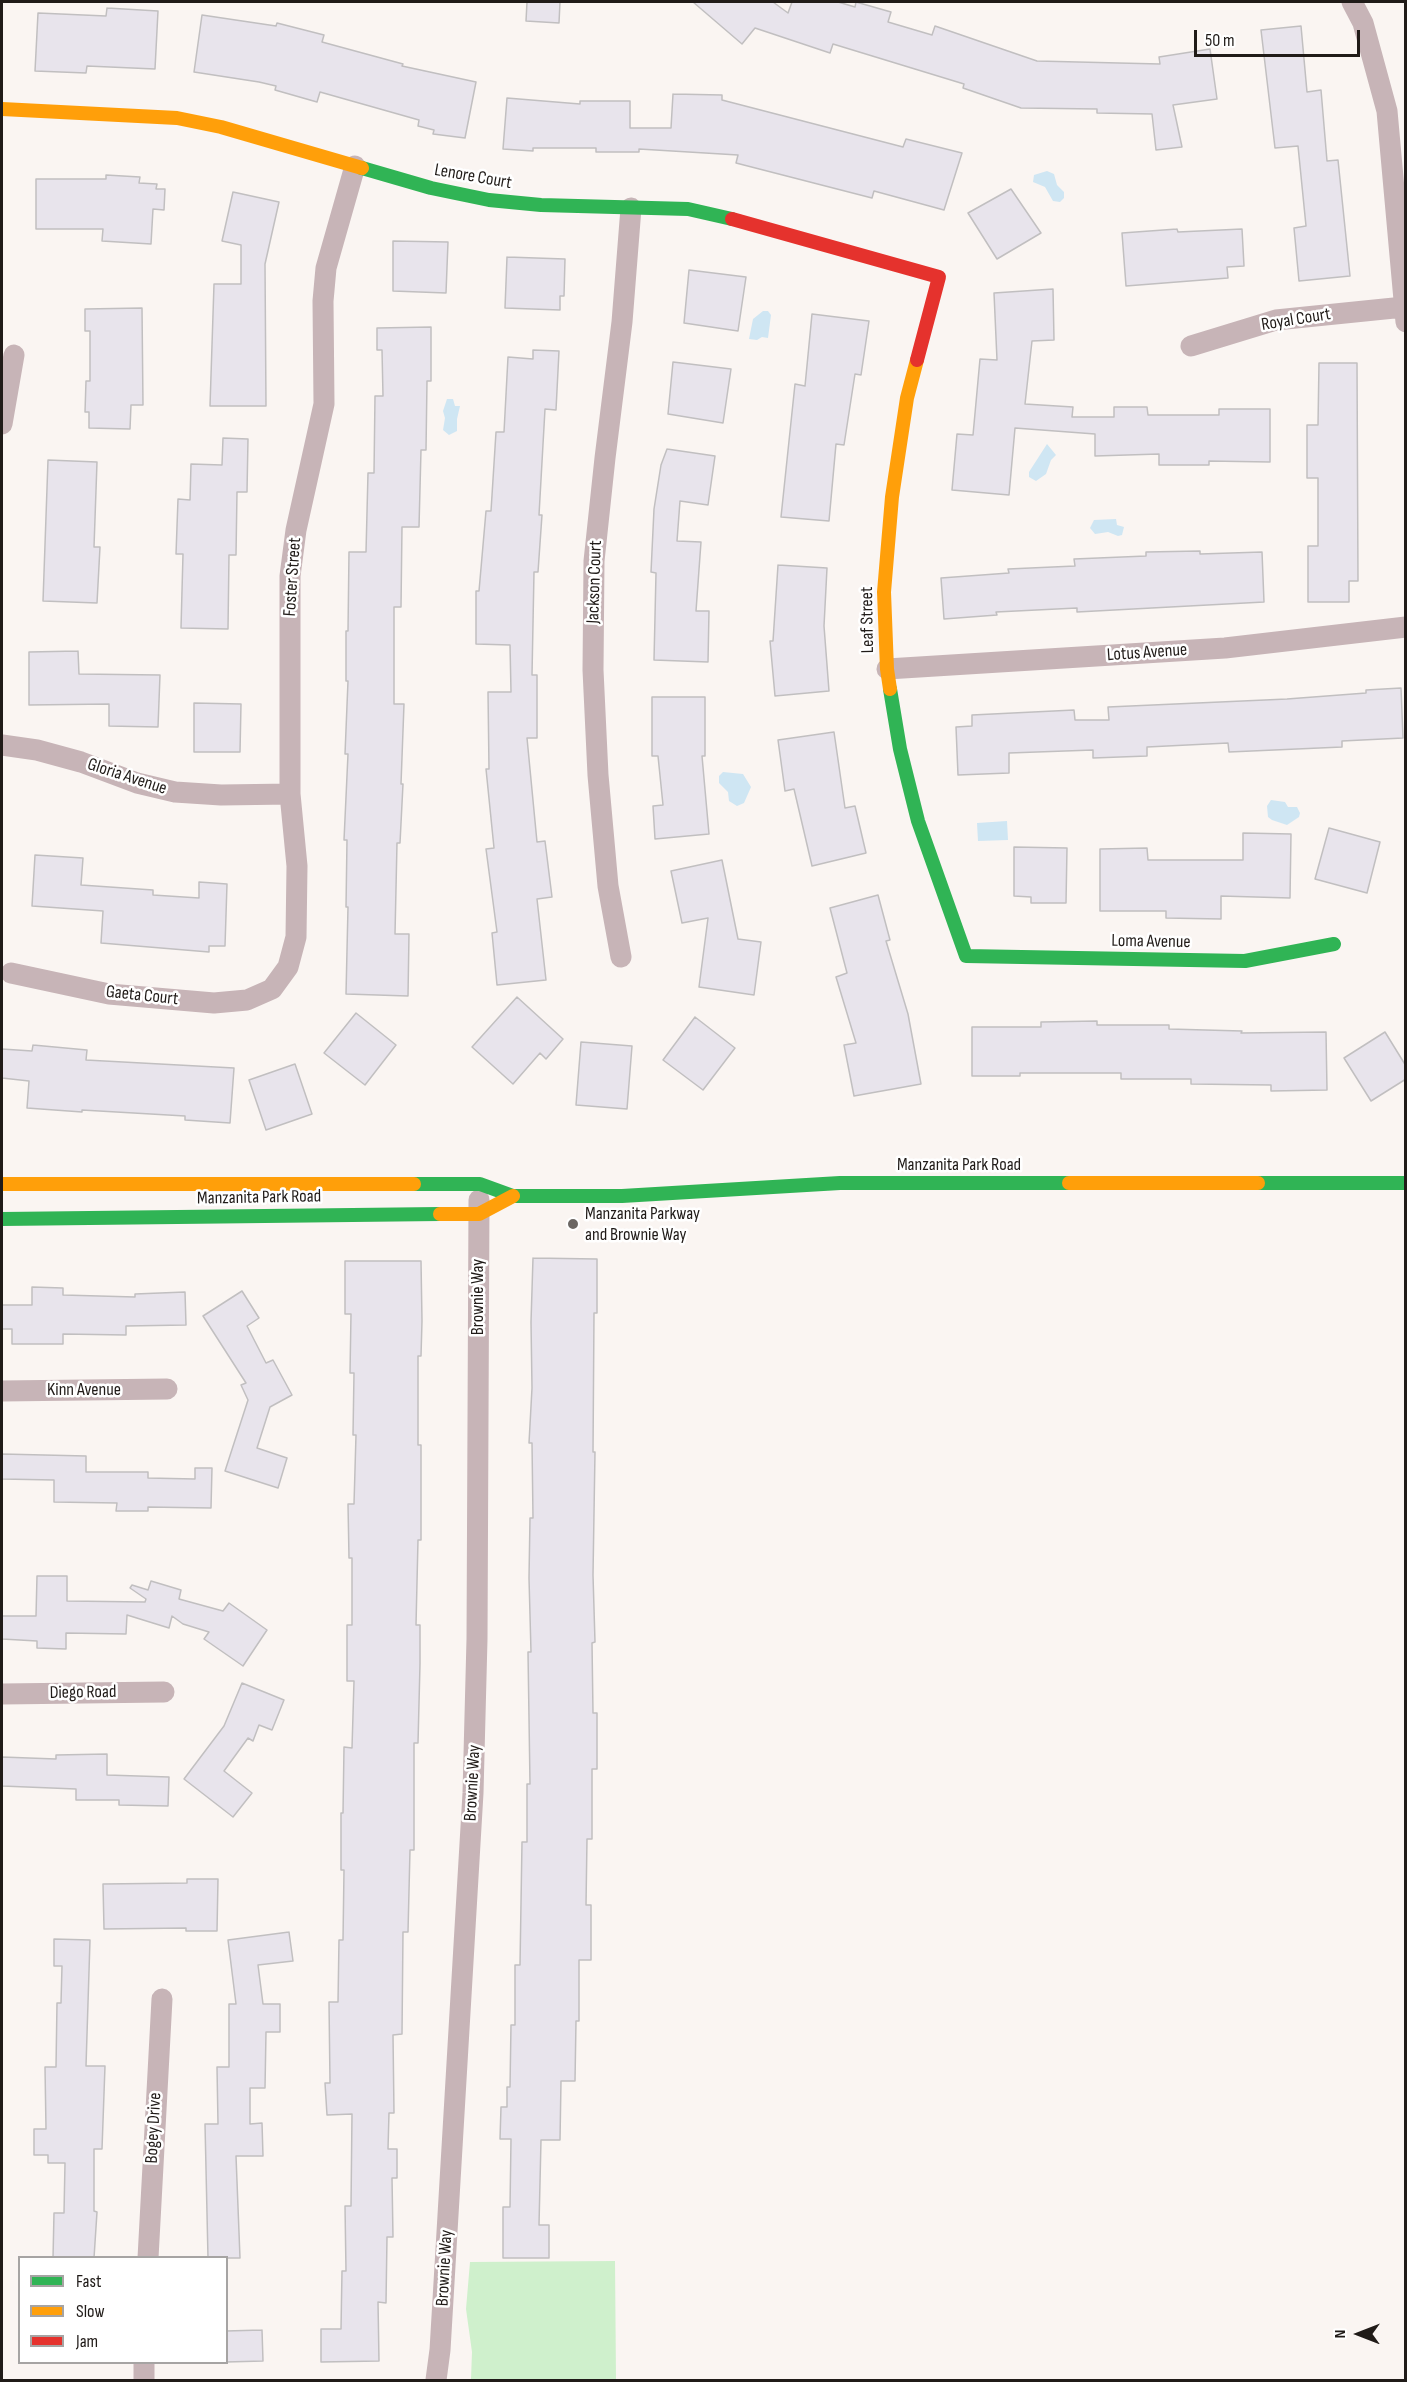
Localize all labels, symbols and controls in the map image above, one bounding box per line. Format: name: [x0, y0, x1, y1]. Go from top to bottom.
scale bar: [1197, 18, 1364, 56]
text: 50 m: [1205, 30, 1235, 51]
street label: Lenore Court: [433, 160, 513, 194]
street label: Royal Court: [1260, 304, 1332, 336]
street label: Foster Street: [279, 537, 307, 617]
street label: Jackson Court: [583, 540, 607, 624]
street label: Leaf Street: [857, 586, 879, 654]
street label: Lotus Avenue: [1106, 639, 1188, 667]
street label: Gloria Avenue: [85, 754, 169, 800]
street label: Loma Avenue: [1111, 931, 1191, 953]
street label: Gaeta Court: [105, 981, 179, 1011]
street label: Manzanita Park Road: [897, 1154, 1021, 1176]
street label: Manzanita Park Road: [197, 1186, 321, 1210]
place label: Manzanita Parkway and Brownie Way: [585, 1203, 700, 1246]
marker: Manzanita Parkway and Brownie Way: [566, 1217, 580, 1231]
street label: Brownie Way: [467, 1259, 489, 1335]
street label: Kinn Avenue: [47, 1379, 121, 1401]
street label: Diego Road: [49, 1682, 117, 1704]
street label: Brownie Way: [460, 1744, 486, 1822]
street label: Bogey Drive: [141, 2092, 167, 2164]
street label: Brownie Way: [432, 2229, 458, 2307]
legend: [18, 2256, 228, 2364]
text: Fast: [76, 2271, 101, 2292]
text: Slow: [76, 2301, 105, 2322]
north arrow: [1329, 2304, 1389, 2364]
text: N: [1331, 2330, 1350, 2338]
text: Jam: [76, 2331, 98, 2352]

